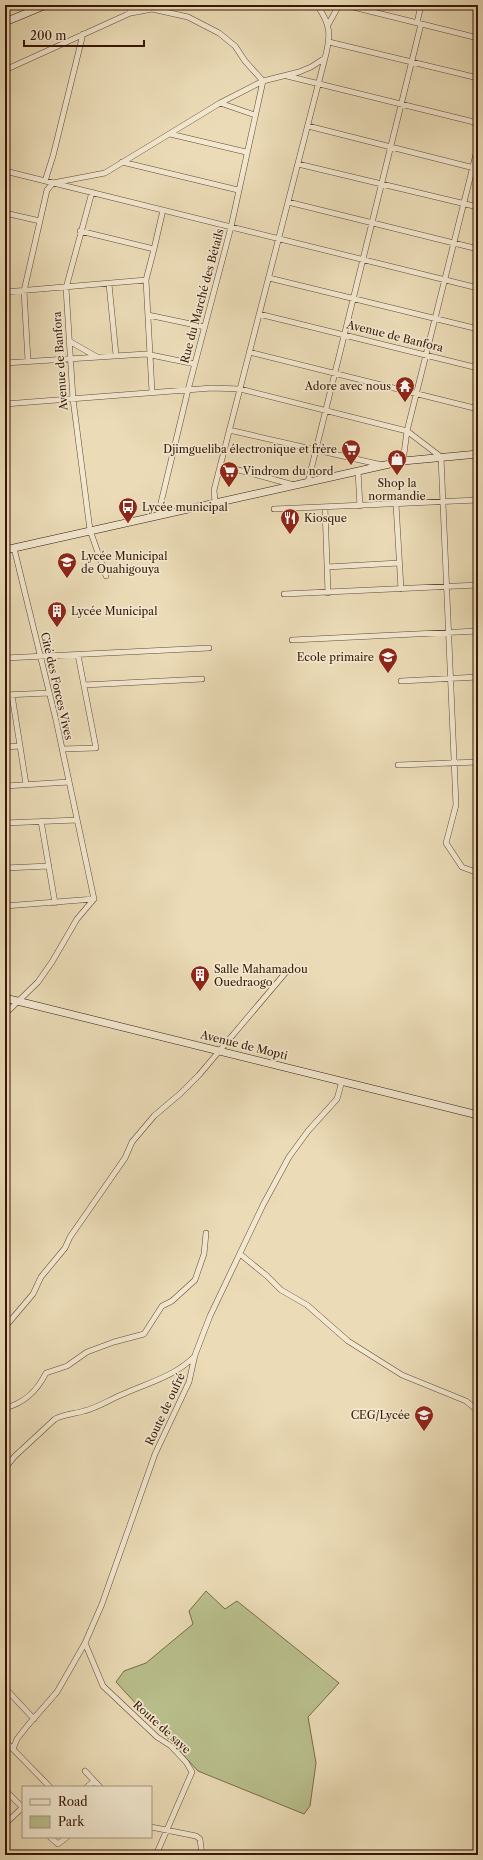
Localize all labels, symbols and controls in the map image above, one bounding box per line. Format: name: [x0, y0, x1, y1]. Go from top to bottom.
scale bar: [24, 22, 144, 48]
text: 200 m: [30, 28, 67, 43]
street label: Rue du Marché des Bétails: [177, 227, 227, 365]
street label: Avenue de Banfora: [50, 311, 71, 412]
street label: Avenue de Banfora: [344, 317, 445, 355]
temple icon: Adore avec nous: [394, 375, 416, 403]
place label: Adore avec nous: [304, 379, 391, 393]
supermarket icon: Djimgueliba électronique et frère: [340, 438, 362, 466]
place label: Djimgueliba électronique et frère: [163, 442, 337, 456]
shop icon: Shop la normandie: [386, 448, 408, 476]
supermarket icon: Vindrom du nord: [218, 460, 240, 488]
place label: Vindrom du nord: [242, 464, 334, 478]
place label: Shop la normandie: [368, 476, 426, 503]
bus stop icon: Lycée municipal: [117, 496, 139, 524]
place label: Lycée municipal: [142, 500, 228, 514]
restaurant icon: Kiosque: [279, 507, 301, 535]
place label: Kiosque: [304, 511, 347, 525]
place label: Lycée Municipal de Ouahigouya: [81, 549, 168, 576]
school or university icon: Lycée Municipal de Ouahigouya: [56, 551, 78, 579]
building icon: Lycée Municipal: [46, 600, 68, 628]
place label: Lycée Municipal: [71, 604, 158, 618]
street label: Cité des Forces Vives: [38, 631, 76, 742]
school or university icon: Ecole primaire: [377, 646, 399, 674]
place label: Ecole primaire: [297, 650, 374, 664]
place label: Salle Mahamadou Ouedraogo: [214, 962, 308, 989]
building icon: Salle Mahamadou Ouedraogo: [189, 964, 211, 992]
street label: Avenue de Mopti: [198, 1027, 290, 1063]
street label: Route de oufré: [142, 1371, 188, 1447]
school or university icon: CEG/Lycée: [413, 1404, 435, 1432]
place label: CEG/Lycée: [351, 1408, 410, 1422]
street label: Route de saye: [130, 1698, 194, 1756]
legend: [22, 1786, 152, 1838]
text: Road: [58, 1794, 88, 1809]
text: Park: [58, 1814, 85, 1829]

